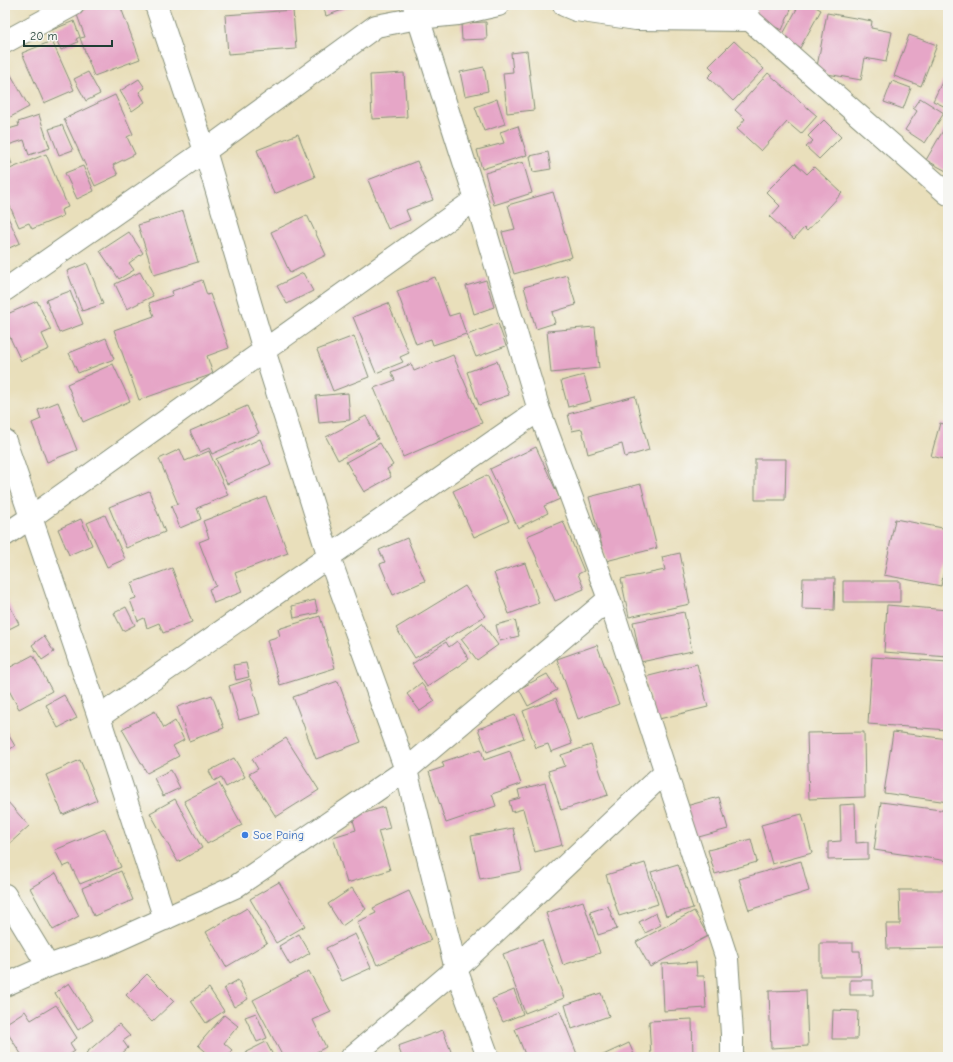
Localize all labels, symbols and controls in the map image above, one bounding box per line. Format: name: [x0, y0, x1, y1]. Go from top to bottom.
scale bar: [24, 22, 112, 48]
text: 20 m: [30, 29, 58, 43]
place label: Soe Paing: [253, 828, 304, 842]
marker: Soe Paing: [240, 830, 250, 840]

